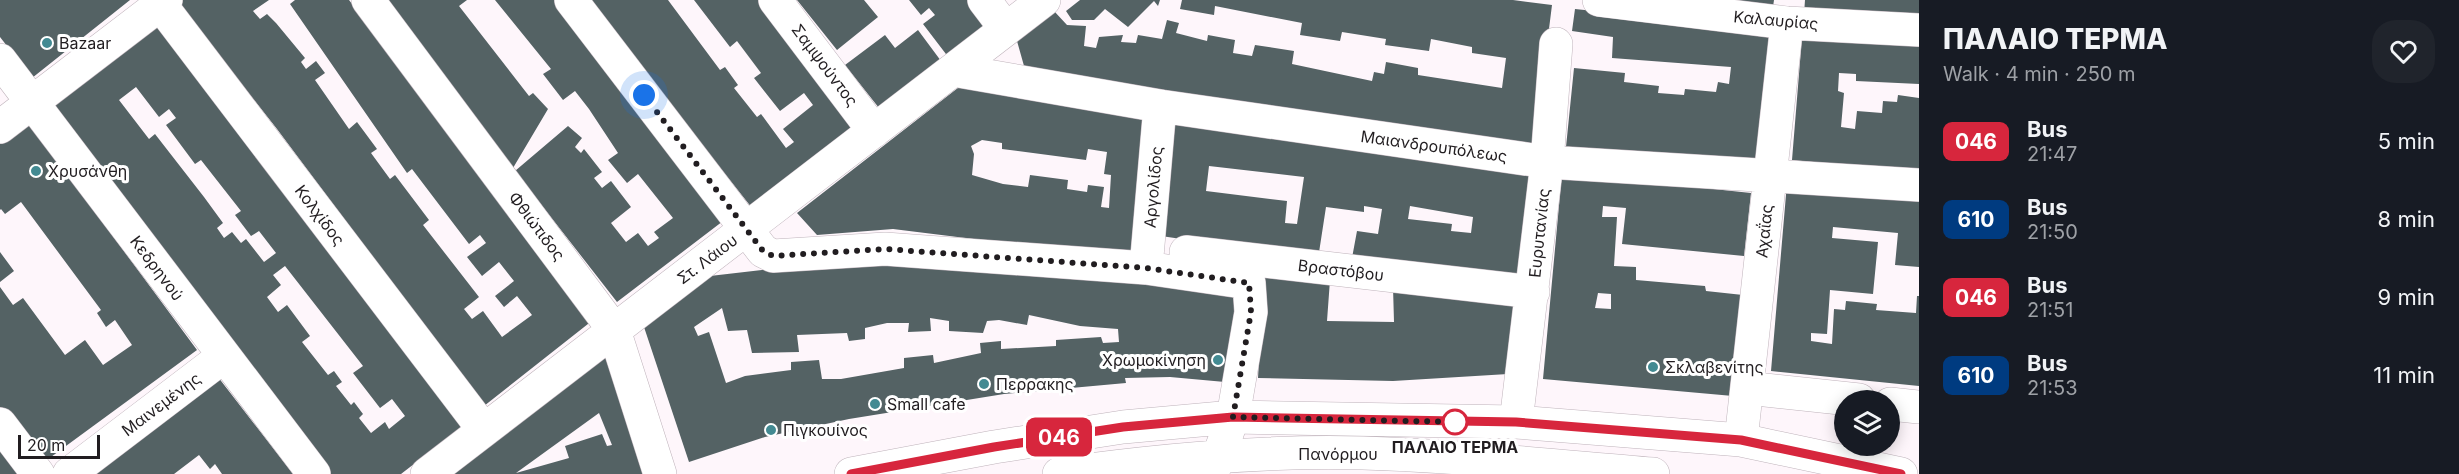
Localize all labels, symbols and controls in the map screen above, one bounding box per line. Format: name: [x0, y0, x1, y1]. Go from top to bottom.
street label: Καλαυρίας: [1733, 6, 1819, 34]
street label: Σαμψούντος: [788, 20, 862, 110]
button: heart: [2372, 20, 2435, 83]
text: ΠΑΛΑΙΟ ΤΕΡΜΑ: [1943, 22, 2167, 56]
place label: Bazaar: [59, 33, 111, 53]
marker: Bazaar: [40, 36, 54, 50]
text: Walk · 4 min · 250 m: [1943, 62, 2136, 86]
your location: [629, 80, 659, 110]
text: Bus: [2027, 116, 2068, 142]
street label: Μαιανδρουπόλεως: [1359, 126, 1509, 166]
text: 5 min: [2378, 128, 2435, 154]
text: 046: [1955, 129, 1997, 154]
text: 21:47: [2027, 142, 2077, 166]
street label: Αργολίδος: [1139, 145, 1167, 229]
place label: Χρυσάνθη: [48, 161, 127, 181]
marker: Χρυσάνθη: [29, 164, 43, 178]
street label: Κολχίδος: [291, 181, 349, 249]
street label: Ευρυτανίας: [1524, 187, 1554, 279]
street label: Φθιώτιδος: [505, 188, 569, 264]
text: Bus: [2027, 194, 2068, 220]
street label: Αχαΐας: [1751, 203, 1777, 259]
text: 8 min: [2378, 206, 2435, 232]
text: 610: [1958, 207, 1994, 232]
text: 21:50: [2027, 220, 2078, 244]
street label: Στ. Λάιου: [673, 230, 741, 288]
street label: Κεδρηνού: [126, 232, 188, 304]
street label: Βραστόβου: [1297, 255, 1385, 285]
text: Bus: [2027, 272, 2068, 298]
text: 9 min: [2378, 284, 2435, 310]
text: 046: [1955, 285, 1997, 310]
text: 21:51: [2027, 298, 2073, 322]
place label: Χρωμοκίνηση: [1102, 350, 1206, 370]
text: Bus: [2027, 350, 2068, 376]
marker: Χρωμοκίνηση: [1211, 353, 1225, 367]
place label: Σκλαβενίτης: [1665, 357, 1764, 377]
marker: Σκλαβενίτης: [1646, 360, 1660, 374]
text: 11 min: [2373, 362, 2435, 388]
text: 610: [1958, 363, 1994, 388]
street label: Μαινεμένης: [118, 368, 204, 440]
place label: Περρακης: [996, 374, 1074, 394]
text: 21:53: [2027, 376, 2078, 400]
marker: Περρακης: [977, 377, 991, 391]
map controls: [1834, 390, 1900, 456]
button: layers: [1834, 390, 1900, 456]
place label: Small cafe: [887, 394, 966, 414]
marker: Small cafe: [868, 397, 882, 411]
marker: ΠΑΛΑΙΟ ΤΕΡΜΑ: [1442, 409, 1468, 435]
line badge: 046: [1024, 418, 1094, 456]
place label: Πιγκουίνος: [783, 420, 868, 440]
marker: Πιγκουίνος: [764, 423, 778, 437]
text: 046: [1038, 425, 1080, 450]
scale bar: [18, 432, 100, 460]
text: 20 m: [27, 435, 65, 455]
place label: ΠΑΛΑΙΟ ΤΕΡΜΑ: [1392, 437, 1518, 457]
street label: Πανόρμου: [1298, 444, 1378, 464]

